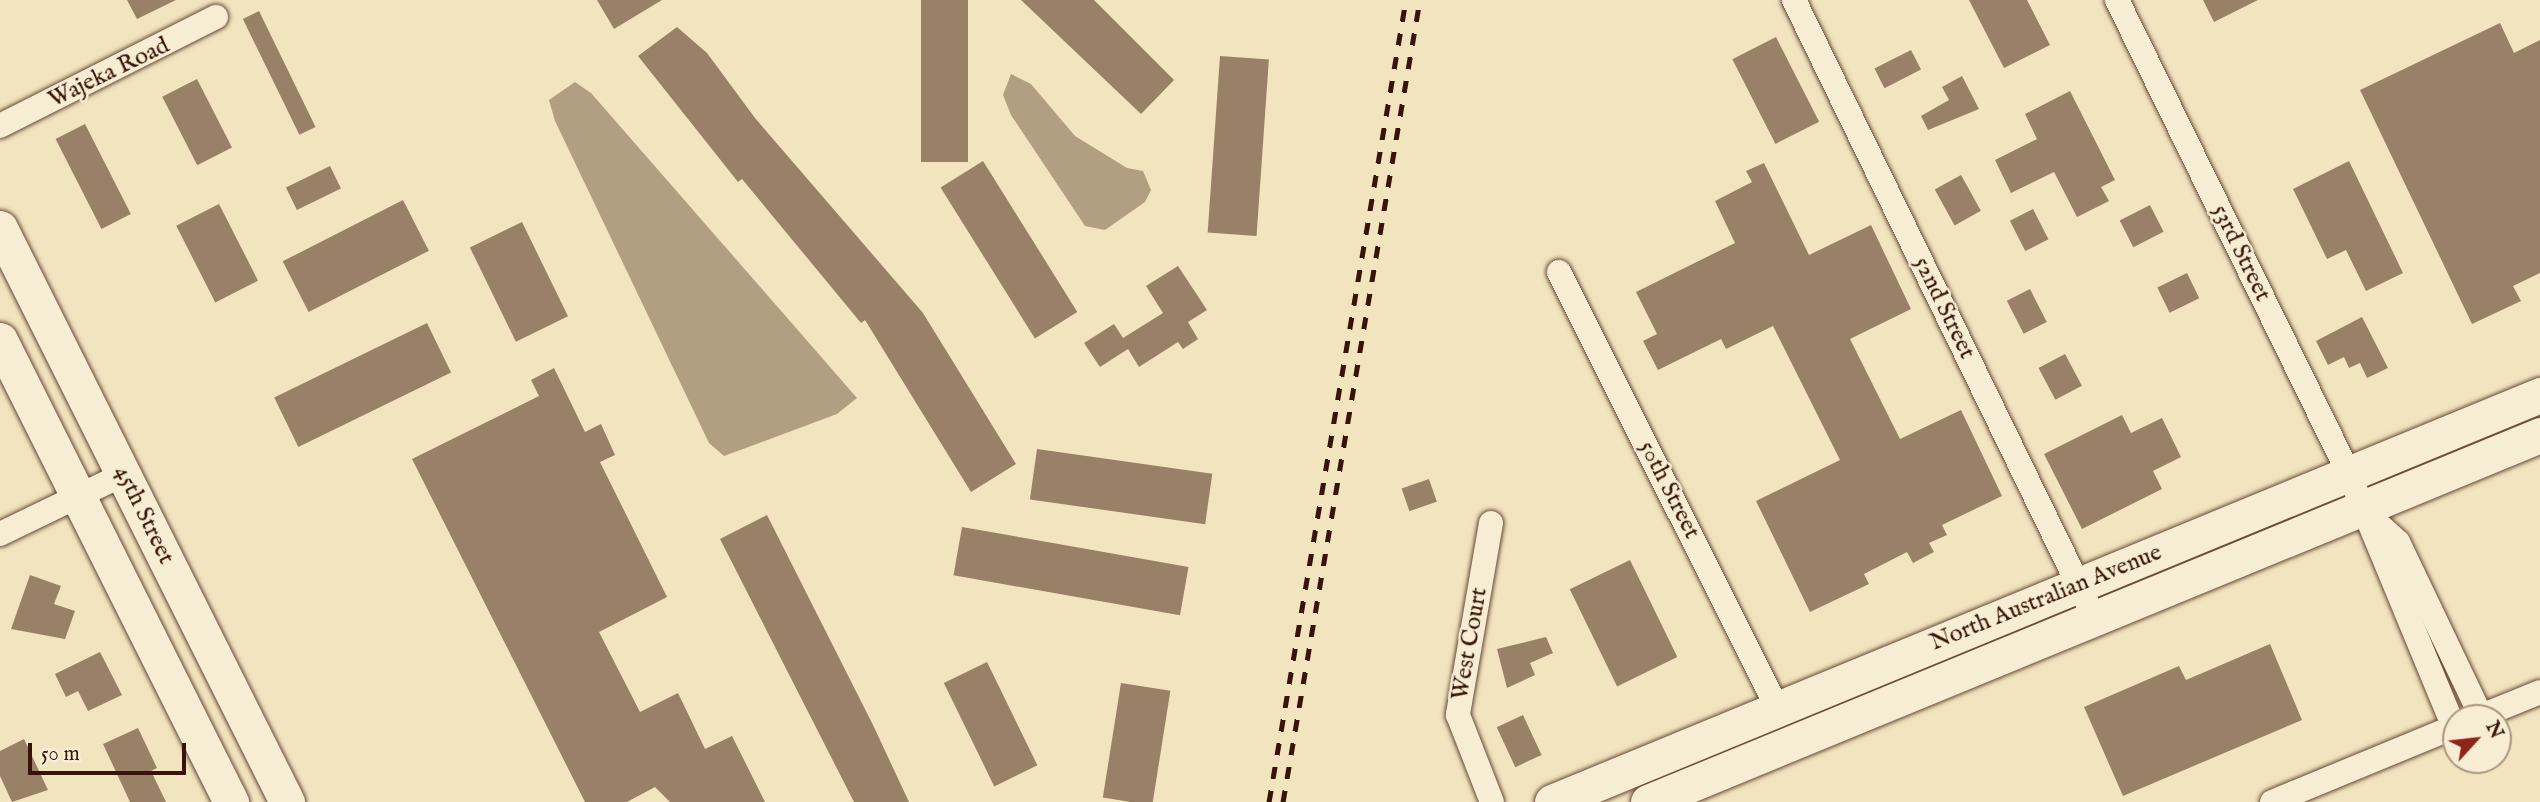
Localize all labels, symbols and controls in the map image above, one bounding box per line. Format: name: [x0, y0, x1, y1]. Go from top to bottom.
street label: Wajeka Road: [44, 31, 174, 115]
street label: 53rd Street: [2205, 200, 2277, 306]
street label: 52nd Street: [1907, 252, 1981, 364]
street label: 50th Street: [1632, 436, 1706, 544]
street label: 45th Street: [108, 461, 180, 569]
street label: North Australian Avenue: [1926, 538, 2166, 658]
street label: West Court: [1446, 585, 1494, 703]
north arrow: [2442, 704, 2512, 774]
text: N: [2479, 718, 2508, 743]
scale bar: [32, 728, 189, 772]
text: 50 m: [41, 741, 80, 768]

